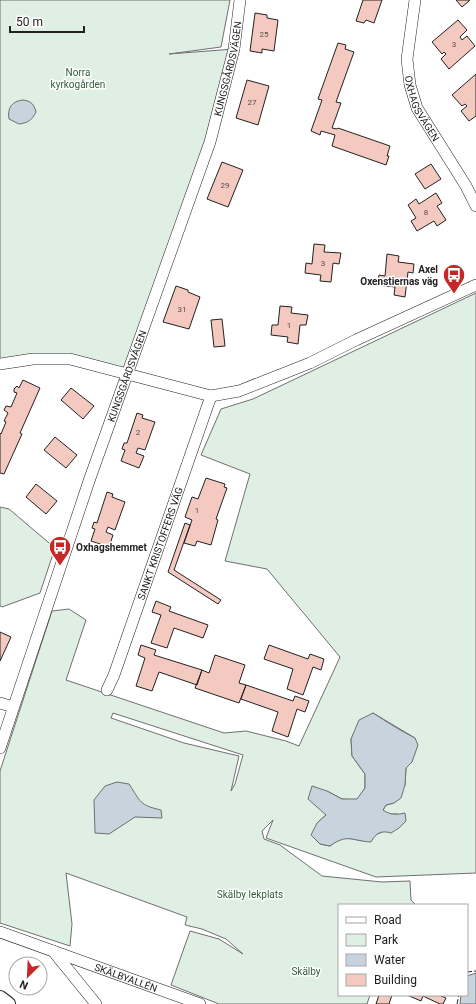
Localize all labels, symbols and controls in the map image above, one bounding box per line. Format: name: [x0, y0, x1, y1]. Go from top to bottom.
scale bar: [10, 8, 84, 34]
text: 50 m: [16, 15, 43, 29]
street label: KUNGSGÅRDSVÄGEN: [211, 21, 243, 117]
house number: 25: [260, 30, 269, 39]
house number: 3: [452, 40, 456, 49]
park label: Norra kyrkogården: [51, 67, 105, 90]
street label: OXHAGSVÄGEN: [403, 75, 442, 143]
house number: 27: [248, 98, 257, 107]
house number: 29: [221, 181, 230, 190]
house number: 8: [424, 208, 429, 217]
house number: 3: [321, 259, 325, 268]
bus stop icon: Axel Oxenstiernas väg: [441, 262, 467, 295]
place label: Axel Oxenstiernas väg: [360, 264, 438, 287]
house number: 31: [178, 305, 187, 314]
house number: 1: [287, 321, 291, 330]
street label: KUNGSGÅRDSVÄGEN: [105, 328, 148, 423]
house number: 2: [136, 428, 141, 437]
street label: SANKT KRISTOFFERS VÄG: [135, 485, 185, 601]
house number: 1: [195, 506, 199, 515]
bus stop icon: Oxhagshemmet: [47, 534, 73, 567]
place label: Oxhagshemmet: [76, 542, 148, 553]
park label: Skälby lekplats: [217, 889, 283, 900]
legend: [338, 904, 468, 996]
text: Road: [374, 913, 402, 927]
text: Park: [374, 933, 399, 947]
text: Water: [374, 953, 405, 967]
north arrow: [8, 956, 48, 996]
street label: SKÄLBYALLÉN: [93, 961, 159, 994]
park label: Skälby: [291, 966, 321, 977]
text: Building: [374, 973, 417, 987]
text: N: [18, 977, 30, 992]

